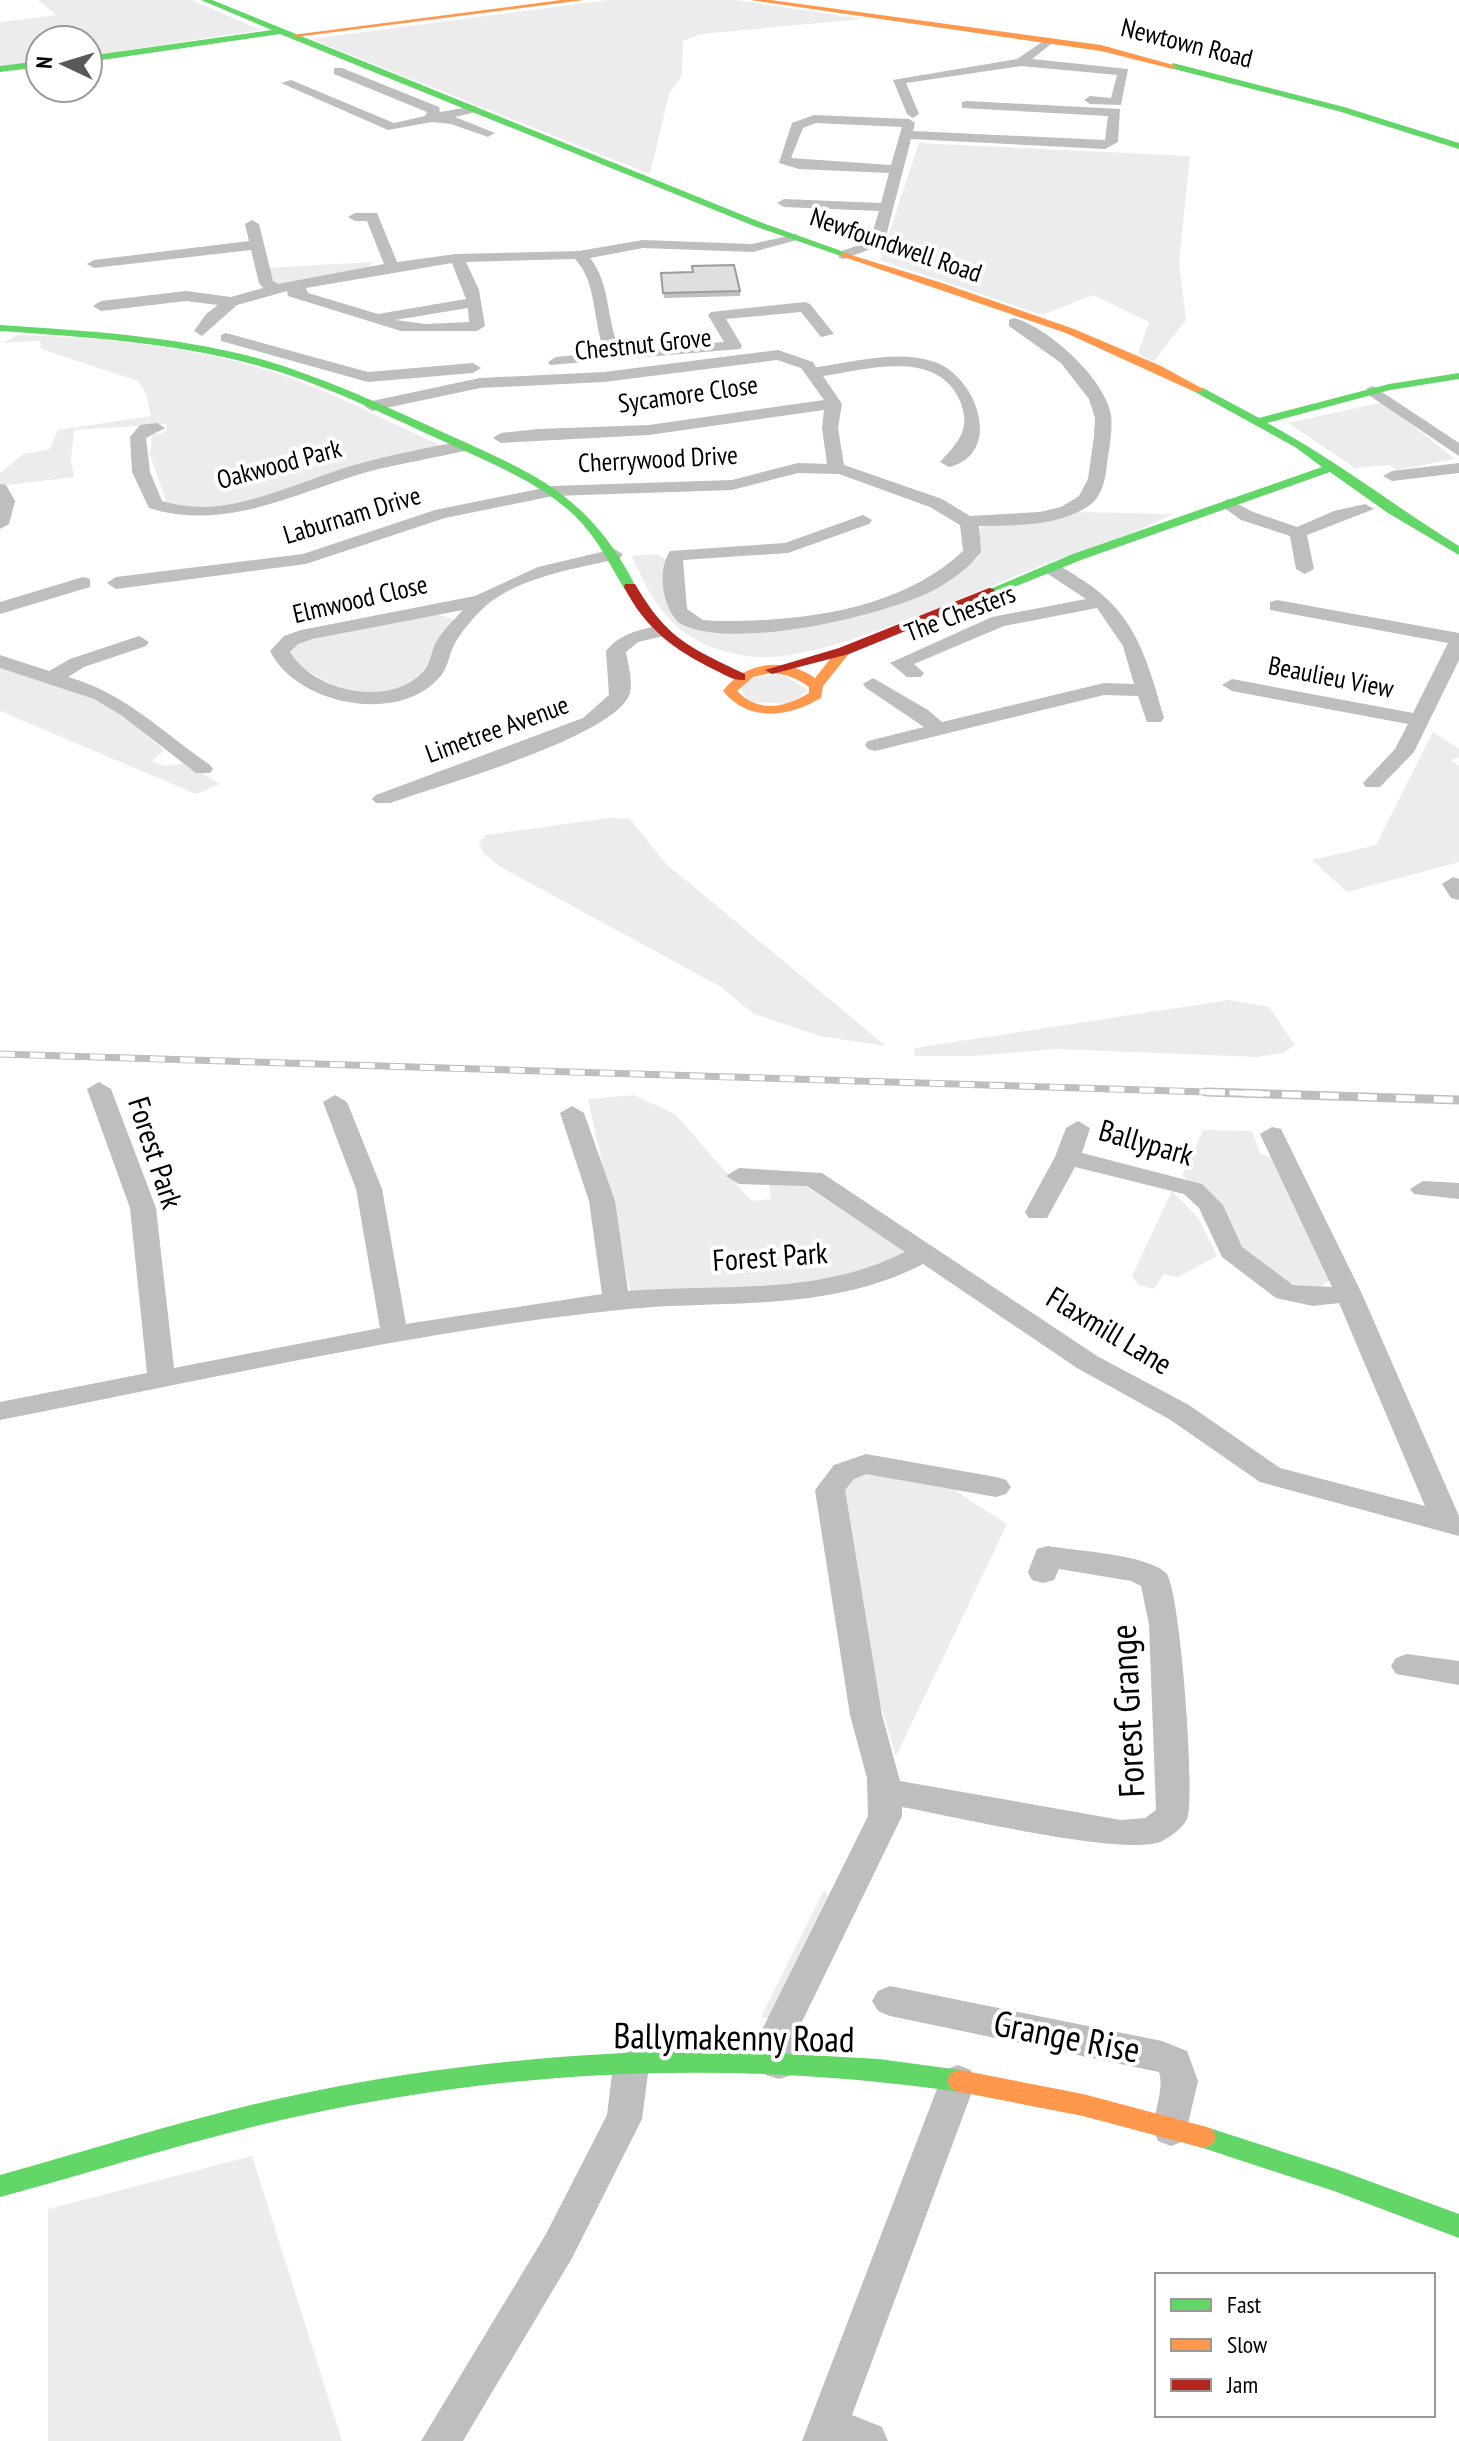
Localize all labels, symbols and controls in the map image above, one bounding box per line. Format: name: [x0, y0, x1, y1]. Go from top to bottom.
street label: Newtown Road: [1118, 10, 1256, 75]
north arrow: [24, 24, 104, 104]
text: N: [30, 56, 58, 70]
street label: Newfoundwell Road: [806, 200, 986, 289]
street label: Chestnut Grove: [573, 320, 713, 367]
street label: Sycamore Close: [616, 367, 760, 420]
street label: Oakwood Park: [213, 431, 345, 496]
street label: Cherrywood Drive: [577, 438, 739, 479]
street label: Laburnam Drive: [279, 478, 425, 551]
street label: Elmwood Close: [289, 567, 430, 630]
street label: The Chesters: [900, 576, 1020, 649]
street label: Beaulieu View: [1266, 648, 1397, 705]
street label: Limetree Avenue: [421, 687, 573, 770]
street label: Forest Park: [120, 1092, 193, 1214]
street label: Ballypark: [1095, 1110, 1198, 1174]
street label: Forest Park: [711, 1232, 829, 1279]
street label: Flaxmill Lane: [1040, 1277, 1180, 1382]
street label: Forest Grange: [1099, 1623, 1154, 1799]
street label: Grange Rise: [990, 1998, 1144, 2073]
street label: Ballymakenny Road: [613, 2011, 855, 2062]
legend: [1155, 2273, 1435, 2417]
text: Fast: [1227, 2289, 1262, 2320]
text: Slow: [1227, 2329, 1268, 2360]
text: Jam: [1226, 2369, 1258, 2400]

